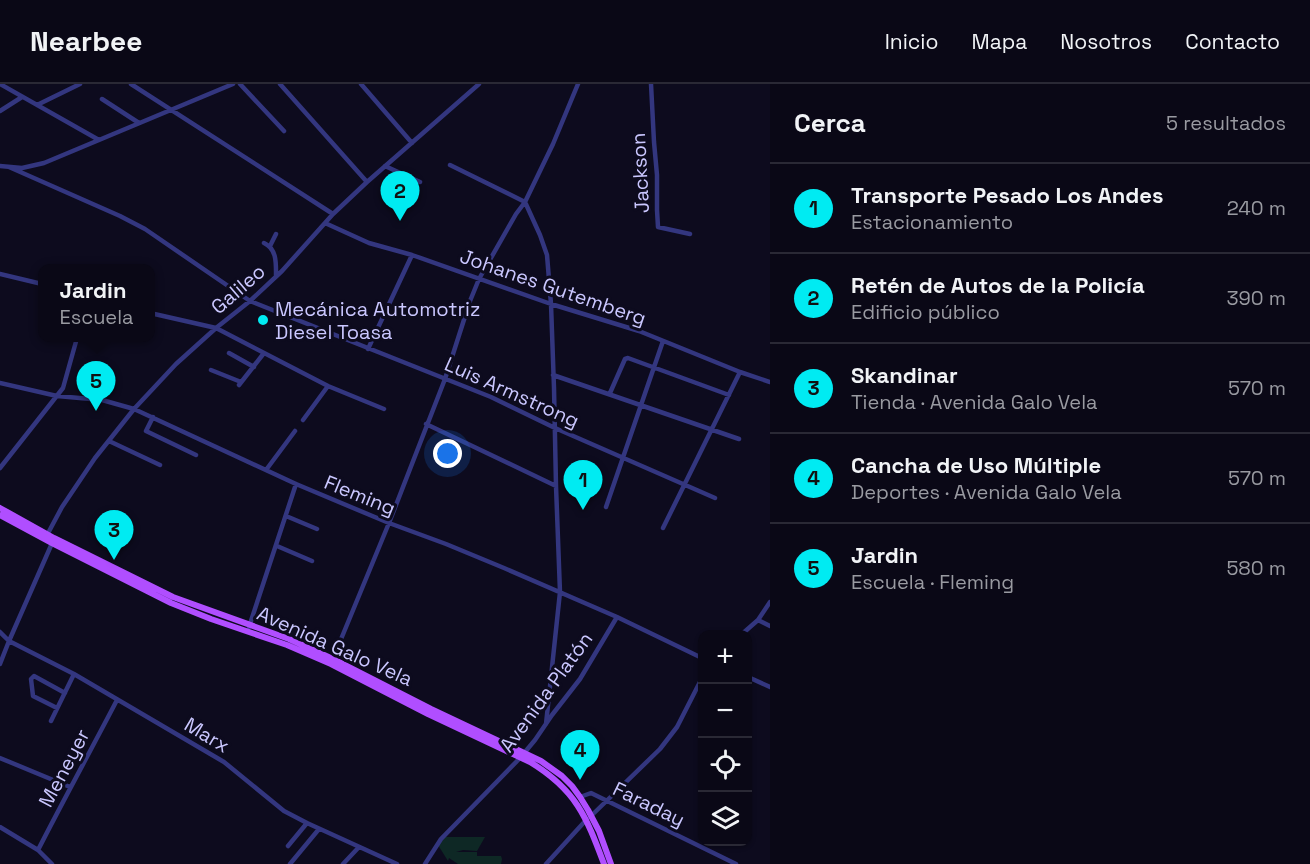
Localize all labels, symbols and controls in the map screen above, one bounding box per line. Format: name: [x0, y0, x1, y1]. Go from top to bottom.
text: Nearbee: [30, 23, 142, 59]
text: Inicio: [885, 28, 939, 55]
text: Mapa: [972, 28, 1027, 55]
text: Nosotros: [1060, 28, 1152, 55]
text: Contacto: [1185, 28, 1280, 55]
text: Cerca: [794, 106, 866, 140]
text: 5 resultados: [1166, 110, 1286, 136]
street label: Jackson: [625, 132, 655, 214]
pin: 2: [380, 172, 420, 221]
text: Transporte Pesado Los Andes: [851, 181, 1164, 209]
text: 1: [809, 195, 818, 221]
text: 240 m: [1227, 195, 1286, 221]
text: Estacionamiento: [851, 209, 1013, 235]
street label: Johanes Gutemberg: [456, 243, 650, 331]
street label: Galileo: [205, 258, 271, 320]
popup: [38, 264, 155, 342]
text: Retén de Autos de la Policía: [851, 271, 1145, 299]
text: Jardin: [59, 276, 127, 304]
text: 2: [808, 285, 819, 311]
text: 390 m: [1227, 285, 1286, 311]
place label: Mecánica Automotriz Diesel Toasa: [275, 296, 480, 345]
text: Edificio público: [851, 299, 1000, 325]
text: Escuela: [59, 304, 134, 330]
marker: Mecánica Automotriz Diesel Toasa: [256, 313, 270, 327]
street label: Luis Armstrong: [441, 351, 583, 433]
text: Skandinar: [851, 361, 958, 389]
pin: 5: [76, 362, 116, 411]
text: 3: [807, 375, 820, 401]
text: 570 m: [1228, 375, 1286, 401]
text: Tienda · Avenida Galo Vela: [851, 389, 1098, 415]
your location: [433, 439, 462, 468]
text: Cancha de Uso Múltiple: [851, 451, 1101, 479]
pin: 1: [564, 460, 602, 510]
text: 4: [807, 465, 820, 491]
text: 570 m: [1228, 465, 1286, 491]
street label: Fleming: [320, 469, 400, 521]
text: Deportes · Avenida Galo Vela: [851, 479, 1122, 505]
pin: 3: [94, 510, 134, 560]
text: Jardin: [851, 541, 918, 569]
text: 5: [808, 555, 820, 581]
text: 580 m: [1226, 555, 1286, 581]
text: Escuela · Fleming: [851, 569, 1014, 595]
street label: Avenida Galo Vela: [253, 600, 417, 692]
street label: Avenida Platón: [494, 627, 598, 757]
map controls: [698, 630, 752, 846]
button: +: [698, 630, 752, 684]
button: −: [698, 684, 752, 738]
street label: Marx: [180, 711, 234, 759]
street label: Meneyer: [33, 724, 95, 812]
pin: 4: [560, 730, 600, 780]
button: locate: [698, 738, 752, 792]
street label: Faraday: [609, 775, 689, 833]
button: layers: [698, 792, 752, 846]

